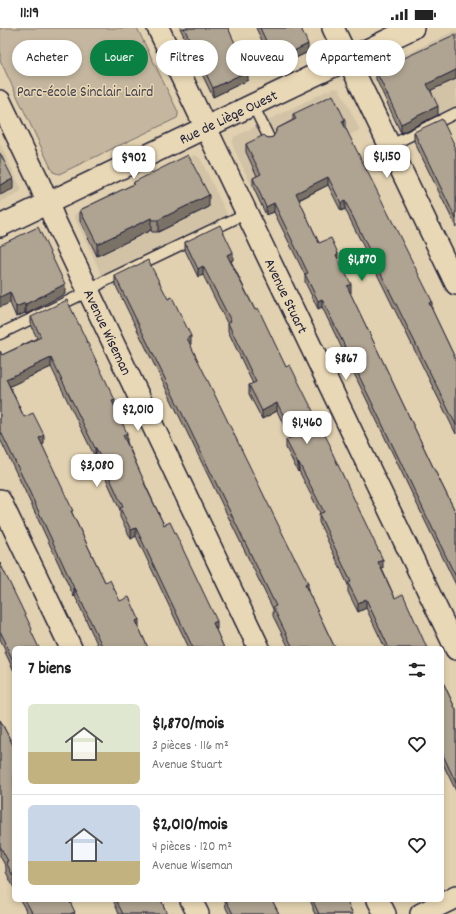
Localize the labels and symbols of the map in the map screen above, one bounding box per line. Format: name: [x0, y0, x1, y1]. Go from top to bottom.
park label: Parc-école Sinclair Laird: [17, 82, 153, 104]
street label: Rue de Liège Ouest: [176, 85, 282, 151]
pin: $1,150: [354, 145, 420, 179]
pin: $902: [110, 146, 158, 180]
pin: $1,870: [329, 248, 395, 282]
street label: Avenue Stuart: [257, 255, 312, 338]
street label: Avenue Wiseman: [76, 286, 136, 380]
pin: $867: [322, 347, 370, 381]
pin: $2,010: [105, 398, 171, 432]
pin: $1,460: [274, 411, 340, 445]
pin: $3,080: [64, 454, 130, 488]

